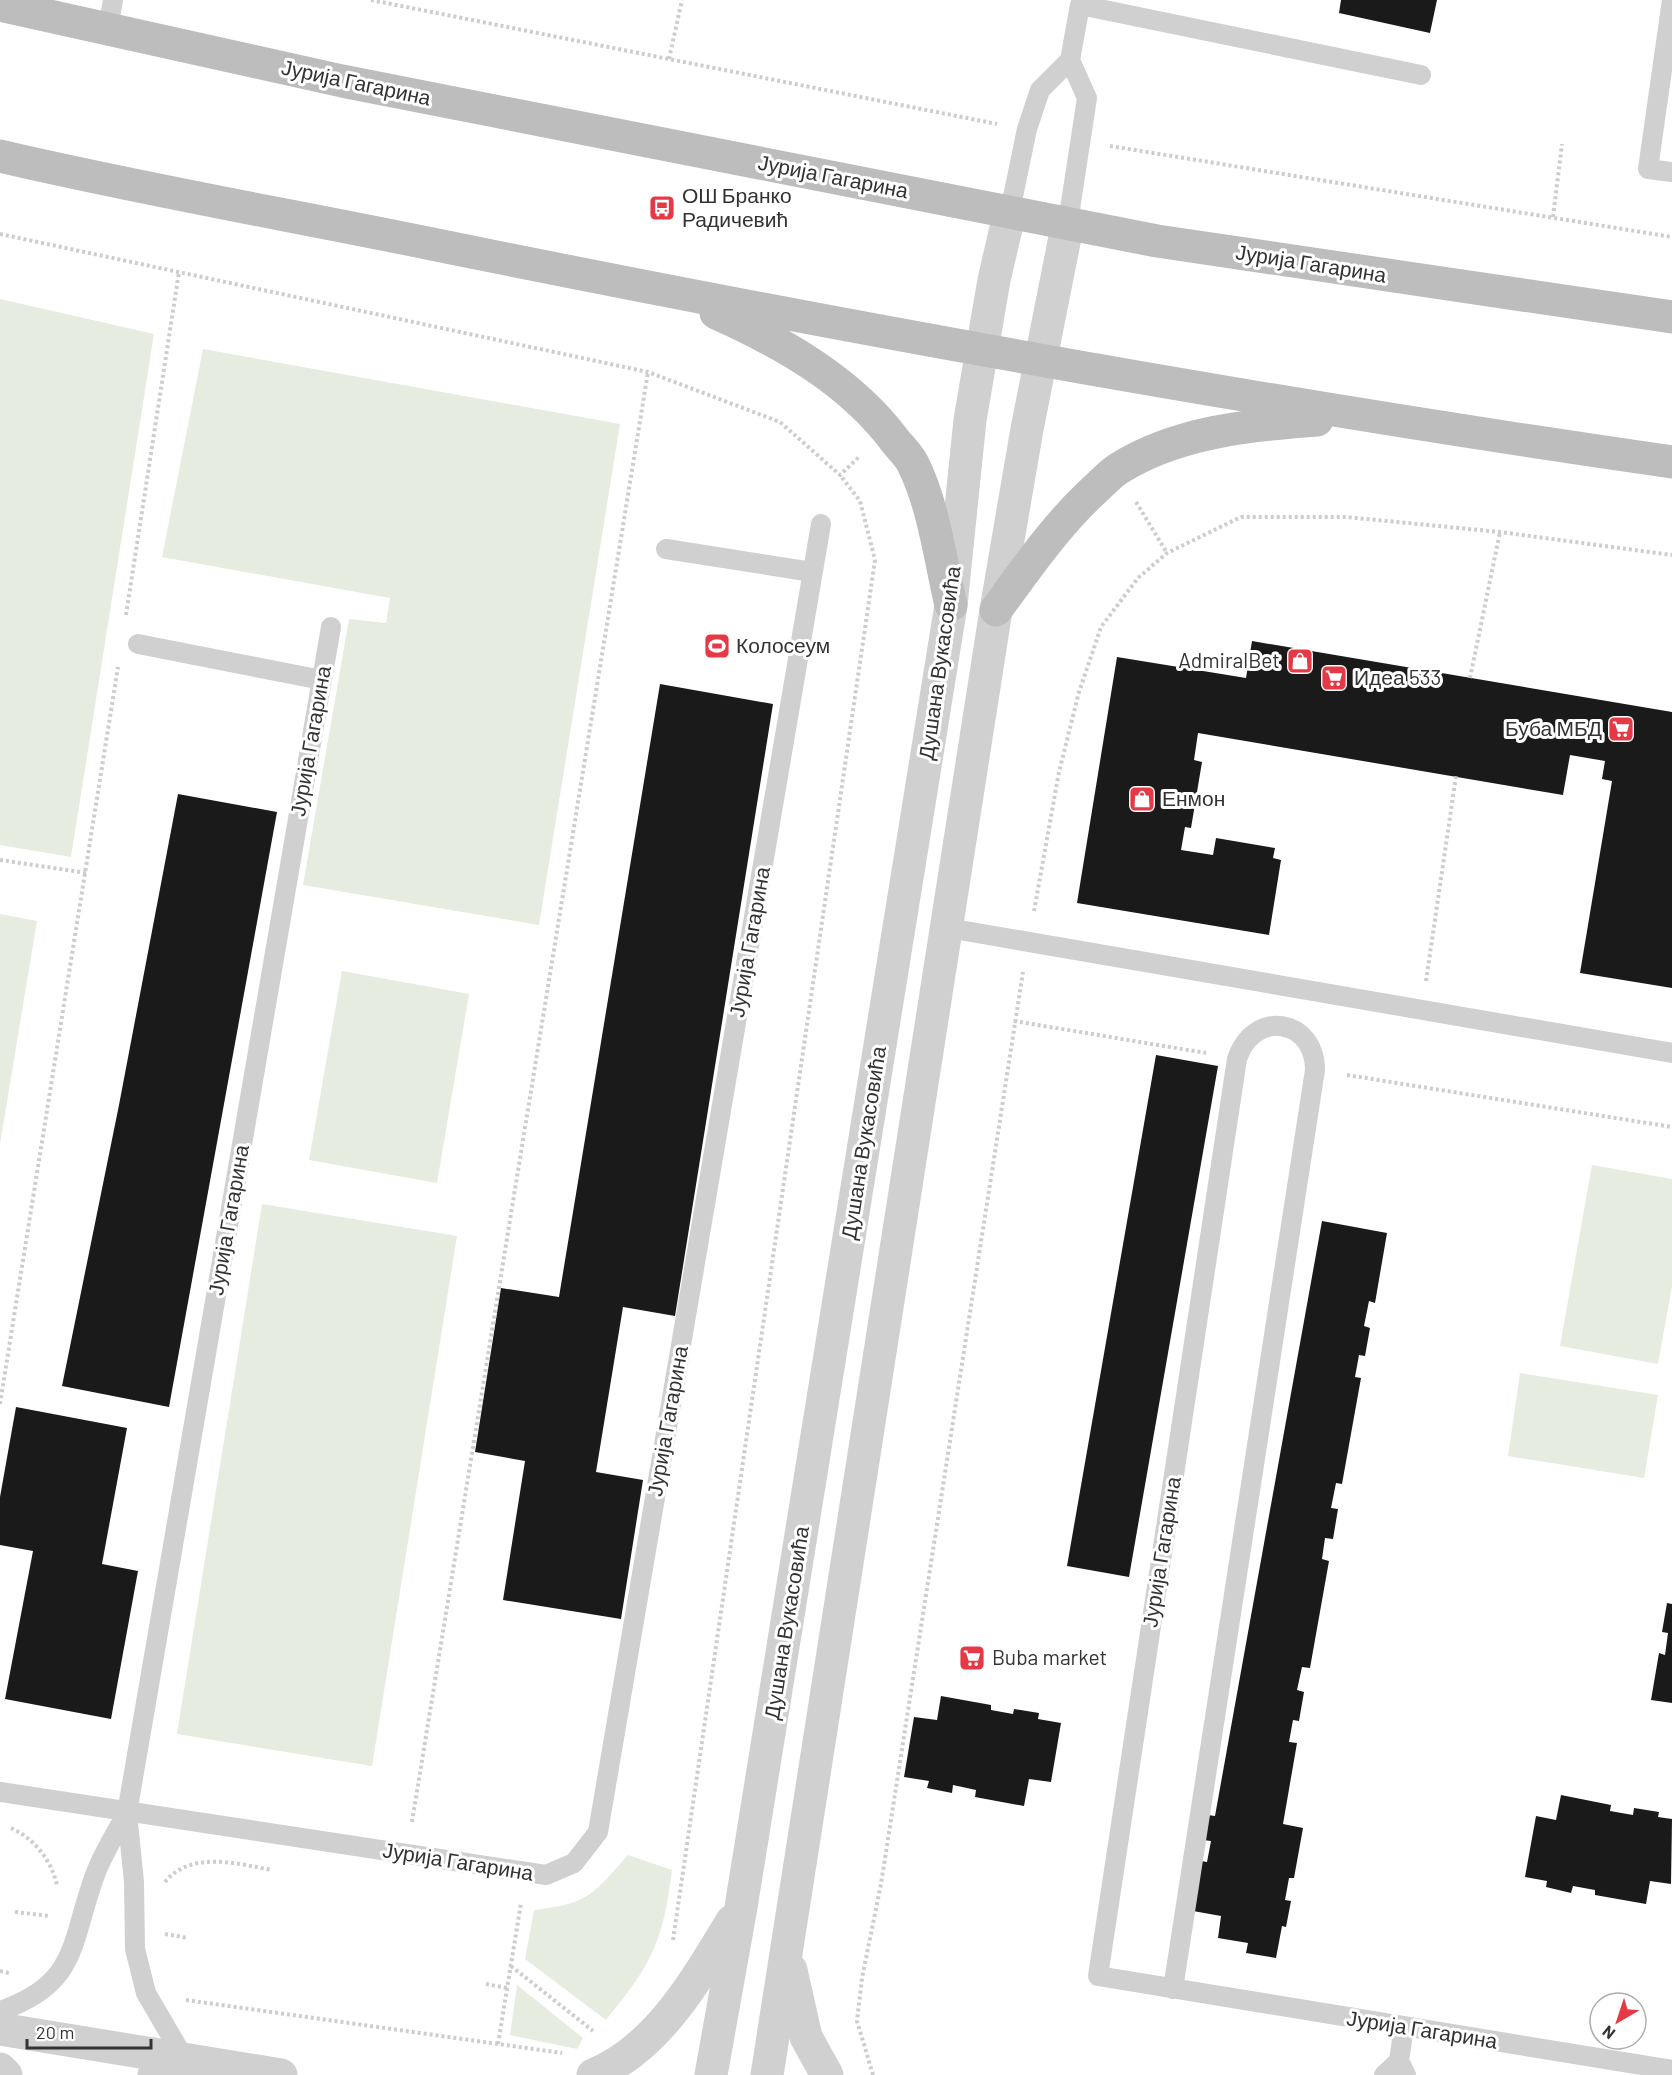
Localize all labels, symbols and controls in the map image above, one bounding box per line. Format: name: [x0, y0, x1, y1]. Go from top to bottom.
street label: Јурија Гагарина: [279, 53, 434, 110]
street label: Јурија Гагарина: [756, 149, 911, 202]
place label: ОШ Бранко Радичевић: [682, 182, 792, 231]
bus stop icon: ОШ Бранко Радичевић: [647, 193, 677, 223]
street label: Јурија Гагарина: [1234, 238, 1389, 287]
street label: Душана Вукасовића: [913, 564, 965, 761]
sports icon: Колосеум: [702, 631, 732, 661]
place label: Колосеум: [736, 632, 830, 657]
shop icon: AdmiralBet: [1285, 646, 1315, 676]
place label: AdmiralBet: [1178, 647, 1280, 672]
street label: Јурија Гагарина: [284, 663, 335, 818]
supermarket icon: Идеа 533: [1319, 663, 1349, 693]
place label: Идеа 533: [1354, 664, 1441, 689]
supermarket icon: Буба МБД: [1606, 714, 1636, 744]
place label: Буба МБД: [1505, 715, 1602, 740]
shop icon: Енмон: [1127, 784, 1157, 814]
place label: Енмон: [1162, 785, 1225, 810]
street label: Јурија Гагарина: [723, 864, 774, 1019]
street label: Душана Вукасовића: [835, 1044, 890, 1241]
street label: Јурија Гагарина: [202, 1142, 253, 1297]
street label: Јурија Гагарина: [641, 1343, 692, 1498]
street label: Јурија Гагарина: [1136, 1474, 1185, 1629]
street label: Душана Вукасовића: [758, 1524, 813, 1721]
supermarket icon: Buba market: [957, 1643, 987, 1673]
place label: Buba market: [992, 1644, 1107, 1669]
street label: Јурија Гагарина: [381, 1836, 536, 1885]
north arrow: [1588, 1991, 1648, 2051]
street label: Јурија Гагарина: [1345, 2004, 1500, 2053]
scale bar: [27, 2012, 152, 2050]
text: 20 m: [36, 2021, 74, 2043]
text: N: [1598, 2022, 1618, 2044]

